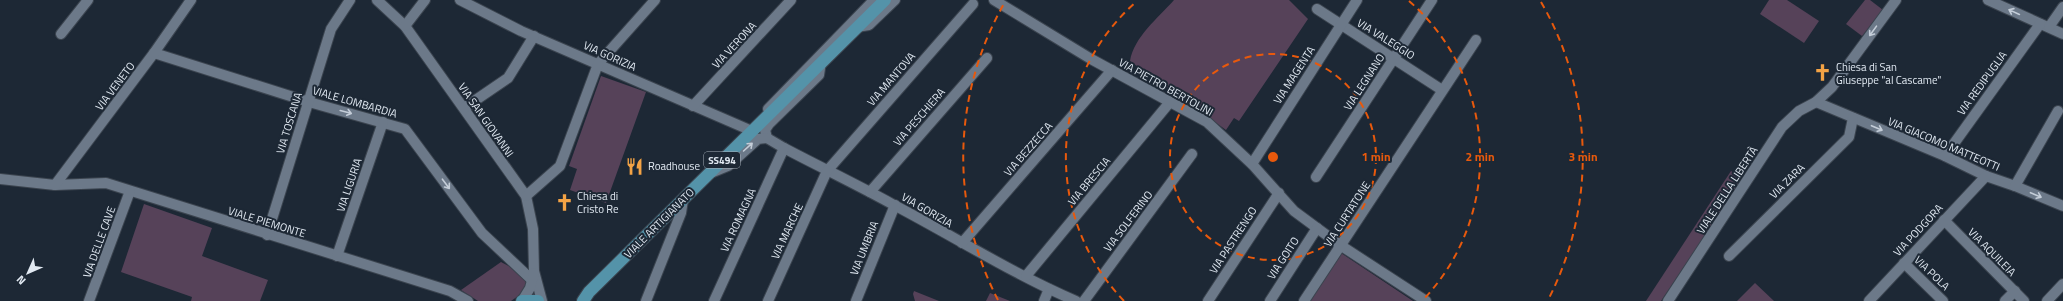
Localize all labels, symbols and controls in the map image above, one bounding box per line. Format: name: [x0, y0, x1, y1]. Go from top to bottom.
one-way arrow: [2009, 8, 2021, 15]
street label: VIA VALEGGIO: [1354, 15, 1418, 63]
street label: VIA VERONA: [708, 18, 760, 72]
one-way arrow: [1869, 26, 1877, 37]
street label: VIA GORIZIA: [581, 37, 640, 75]
street label: VIA MAGENTA: [1269, 43, 1319, 107]
street label: VIA REDIPUGLIA: [1953, 47, 2011, 118]
street label: VIA MANTOVA: [863, 48, 919, 109]
street label: VIA LEGNANO: [1340, 50, 1388, 114]
street label: VIA PIETRO BERTOLINI: [1116, 54, 1216, 120]
street label: VIA VENETO: [91, 58, 139, 114]
place label: Chiesa di San Giuseppe "al Cascame": [1836, 59, 1941, 88]
church icon: Chiesa di San Giuseppe "al Cascame": [1813, 63, 1833, 83]
street label: VIA SAN GIOVANNI: [454, 80, 518, 160]
street label: VIALE LOMBARDIA: [311, 82, 400, 122]
street label: VIA PESCHIERA: [889, 84, 949, 149]
street label: VIA TOSCANA: [272, 90, 306, 156]
one-way arrow: [339, 109, 352, 116]
street label: VIA GIACOMO MATTEOTTI: [1886, 113, 2002, 175]
street label: VIA BEZZECCA: [1000, 118, 1056, 180]
one-way arrow: [1871, 125, 1883, 132]
one-way arrow: [743, 143, 753, 152]
street label: VIALE DELLA LIBERTÀ: [1693, 143, 1762, 237]
text: 1 min: [1361, 147, 1391, 166]
text: 2 min: [1465, 147, 1495, 166]
text: 3 min: [1568, 147, 1598, 166]
centre of rings: [1266, 150, 1280, 164]
road number: SS494: [704, 152, 740, 168]
street label: VIA BRESCIA: [1064, 153, 1114, 209]
street label: VIA LIGURIA: [332, 156, 366, 214]
restaurant icon: Roadhouse: [625, 156, 645, 176]
place label: Roadhouse: [648, 158, 700, 174]
street label: VIA ZARA: [1766, 160, 1808, 202]
one-way arrow: [442, 178, 450, 189]
street label: VIA CURTATONE: [1320, 178, 1374, 250]
street label: VIALE ARTIGIANATO: [620, 184, 698, 262]
street label: VIA ROMAGNA: [716, 185, 760, 254]
street label: VIA SOLFERINO: [1100, 187, 1156, 255]
place label: Chiesa di Cristo Re: [577, 188, 619, 217]
street label: VIA GORIZIA: [898, 189, 956, 231]
one-way arrow: [2029, 191, 2041, 199]
church icon: Chiesa di Cristo Re: [554, 192, 574, 212]
street label: VIA MARCHE: [767, 200, 807, 262]
street label: VIA PODGORA: [1890, 200, 1947, 260]
street label: VIALE PIEMONTE: [226, 203, 308, 241]
street label: VIA PASTRENGO: [1205, 203, 1261, 277]
street label: VIA DELLE CAVE: [79, 204, 119, 280]
street label: VIA UMBRIA: [846, 218, 882, 278]
street label: VIA AQUILEIA: [1964, 224, 2020, 280]
street label: VIA GOITO: [1263, 234, 1303, 282]
street label: VIA POLA: [1911, 252, 1954, 294]
north arrow: [8, 253, 48, 293]
text: N: [13, 272, 29, 288]

